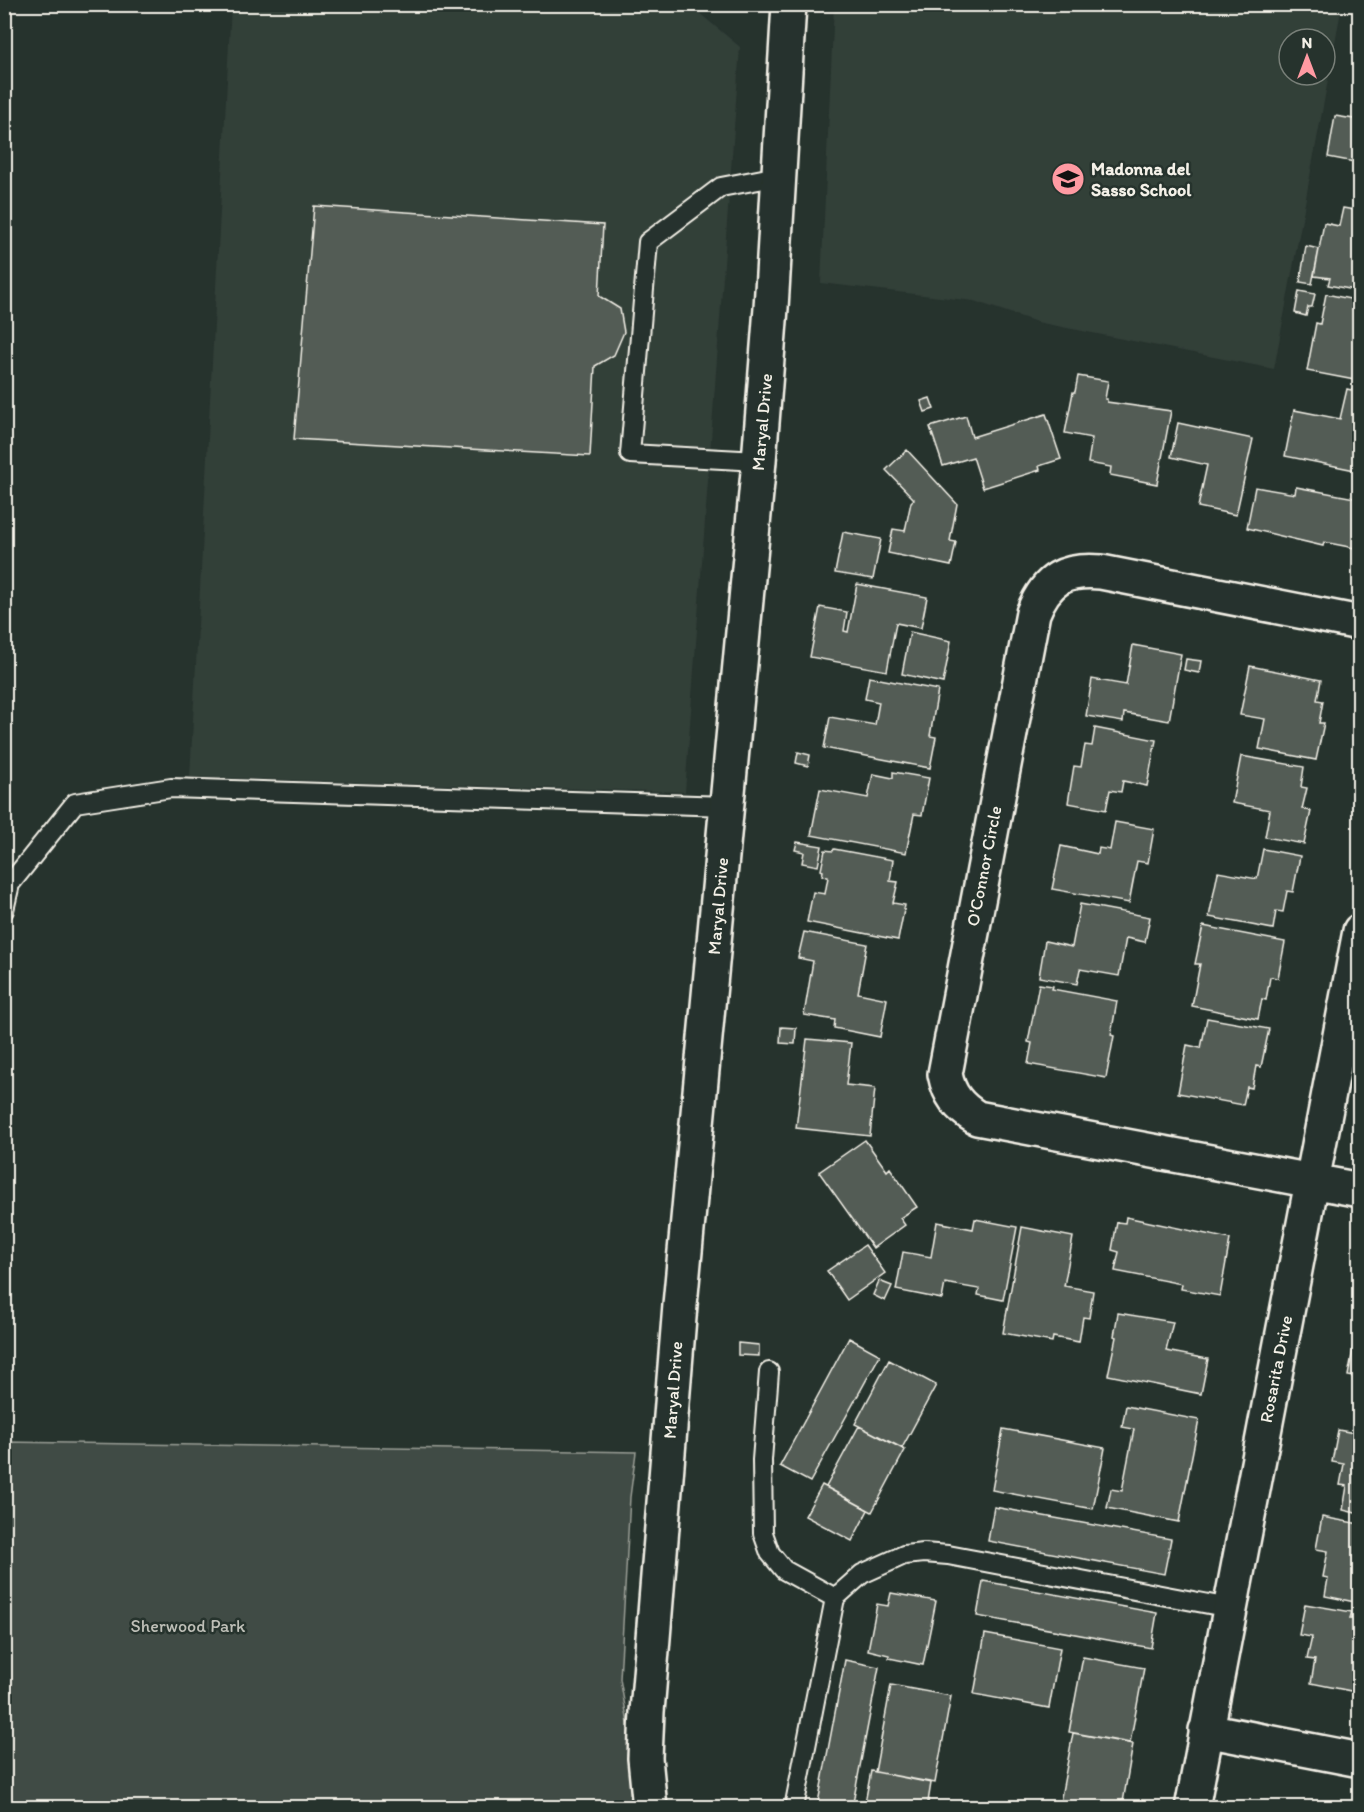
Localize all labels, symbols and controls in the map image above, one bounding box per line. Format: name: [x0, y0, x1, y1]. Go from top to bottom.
north arrow: [1277, 27, 1337, 87]
text: N: [1302, 33, 1312, 52]
place label: Madonna del Sasso School: [1091, 158, 1192, 201]
school or university icon: Madonna del Sasso School: [1050, 161, 1086, 197]
street label: Maryal Drive: [747, 372, 777, 472]
street label: O'Connor Circle: [962, 804, 1006, 928]
street label: Maryal Drive: [703, 856, 733, 956]
street label: Rosarita Drive: [1255, 1313, 1297, 1425]
street label: Maryal Drive: [659, 1341, 687, 1439]
park label: Sherwood Park: [131, 1615, 246, 1637]

